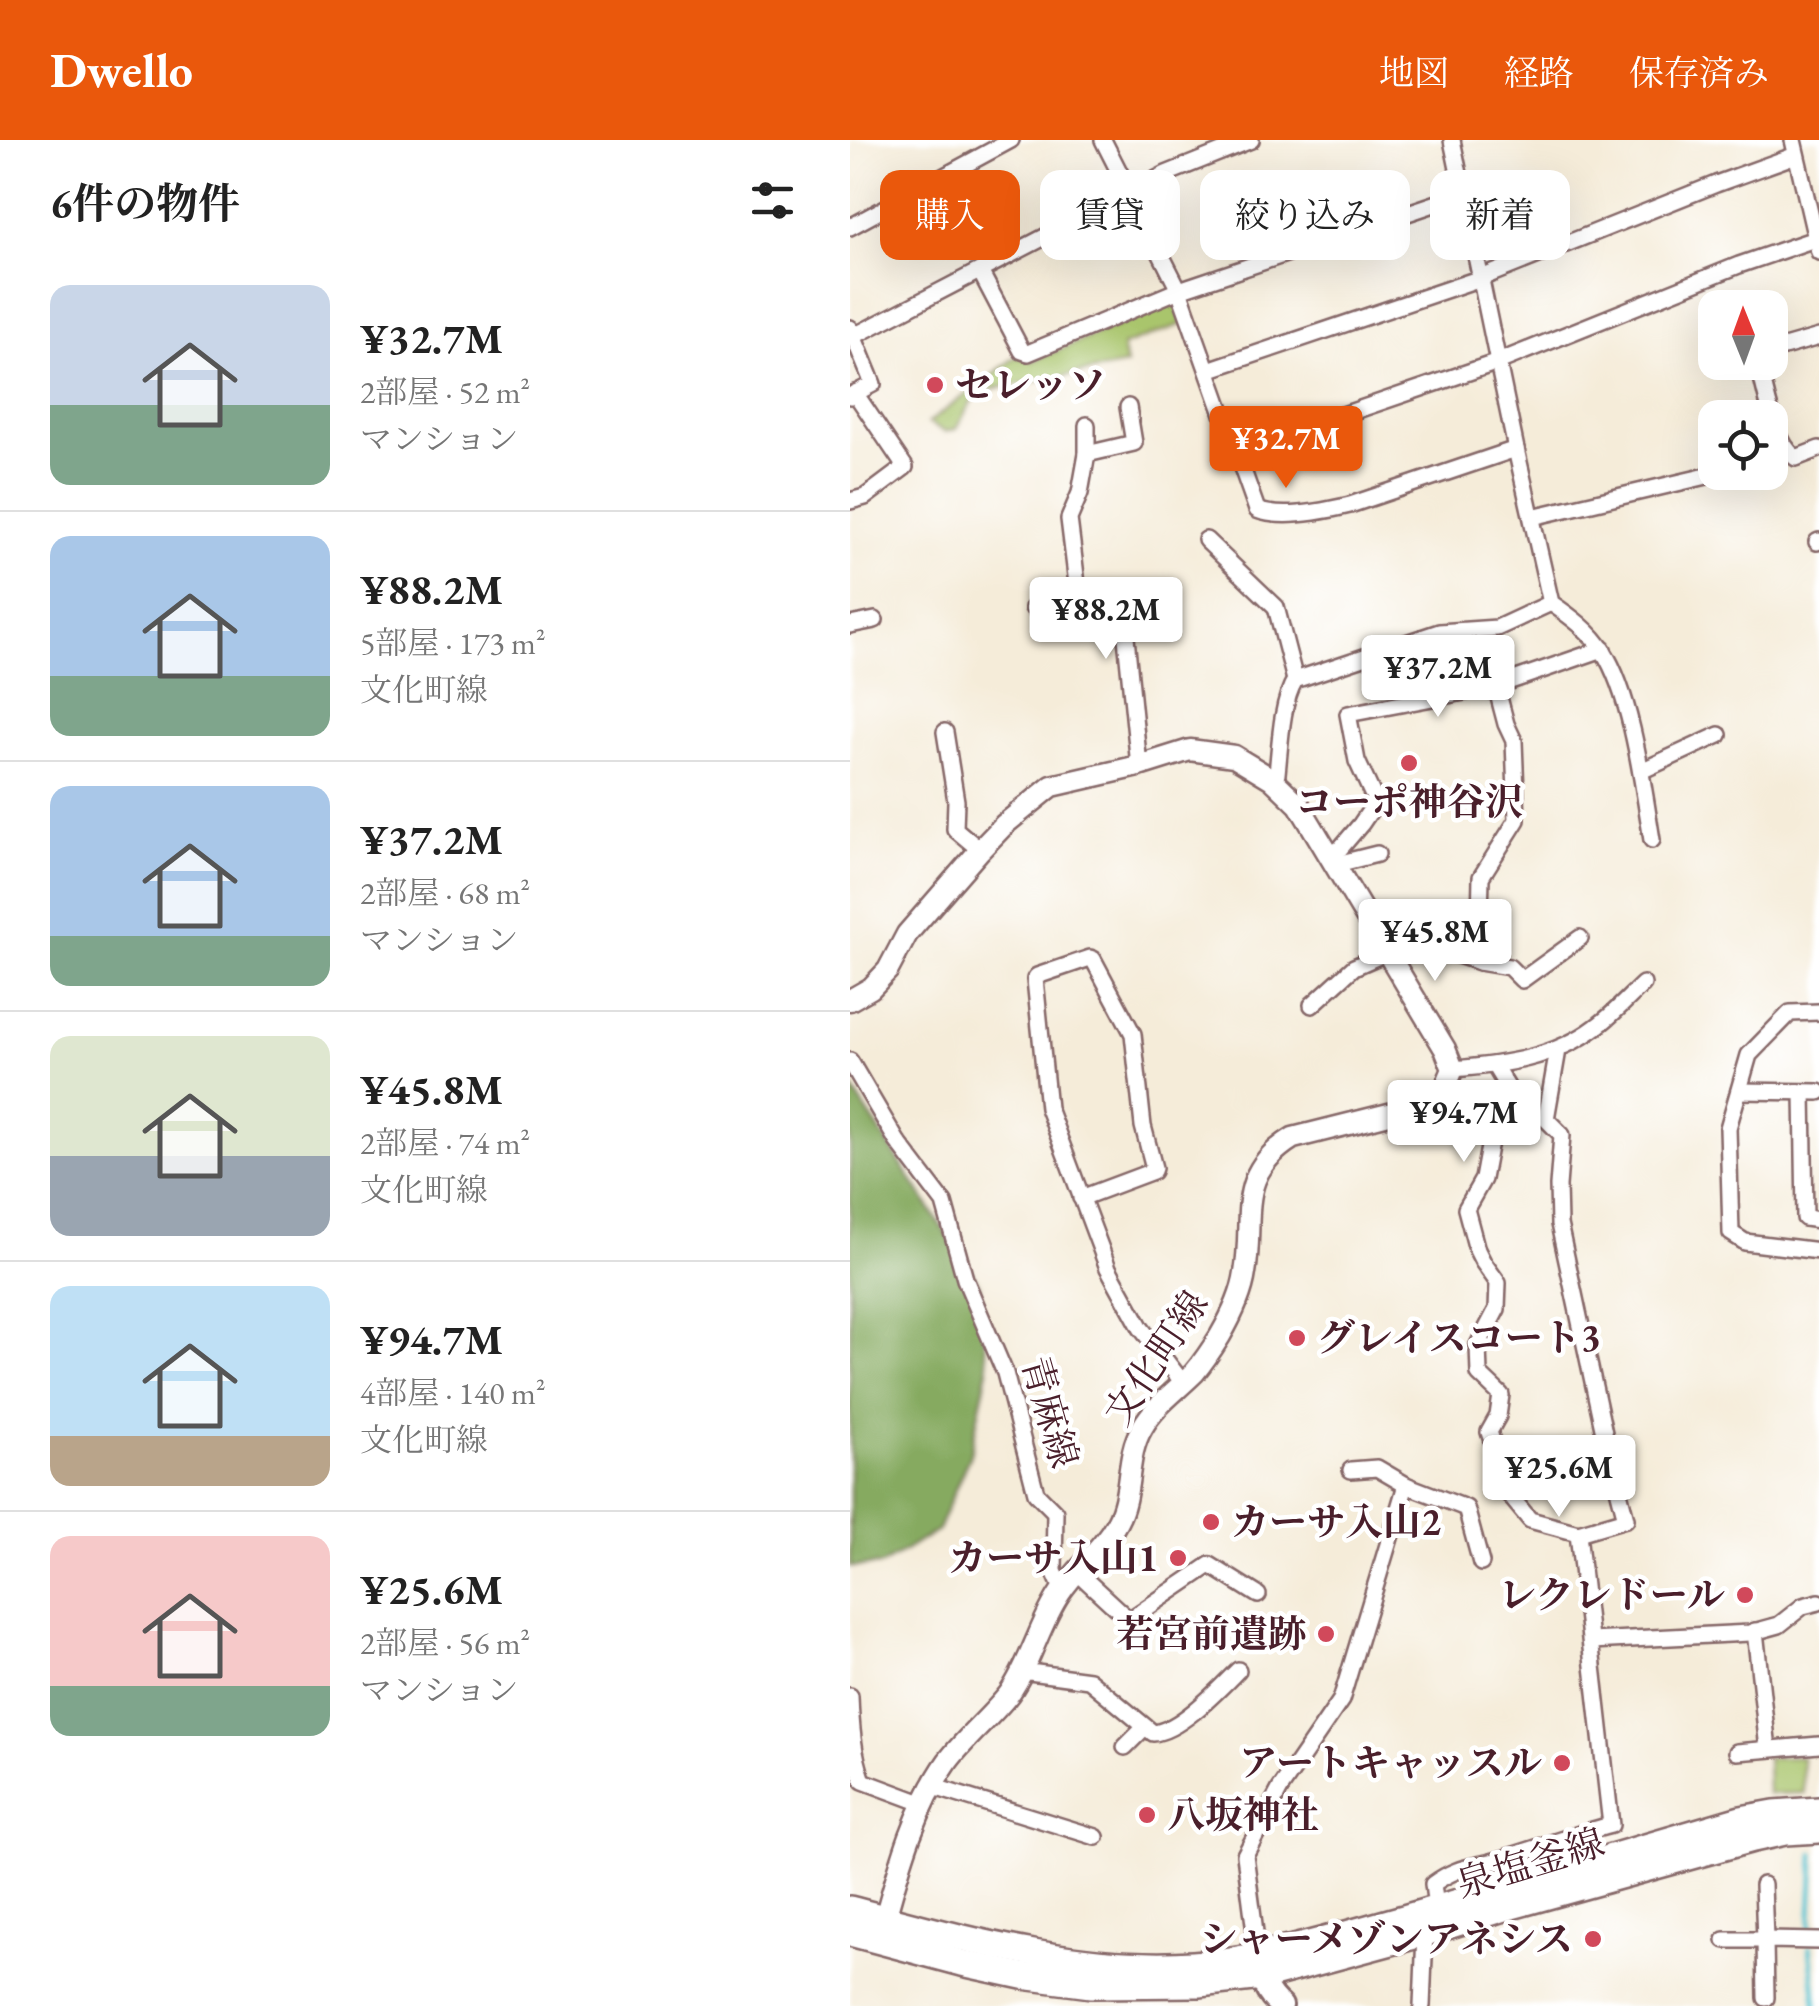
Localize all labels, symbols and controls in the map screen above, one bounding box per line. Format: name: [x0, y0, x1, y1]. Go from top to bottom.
text: Dwello: [50, 39, 193, 101]
text: 地図: [1379, 50, 1449, 95]
text: 経路: [1504, 50, 1574, 95]
text: 保存済み: [1629, 50, 1769, 95]
chip: 購入: [880, 170, 1020, 260]
chip: 賃貸: [1040, 170, 1180, 260]
chip: 絞り込み: [1200, 170, 1410, 260]
chip: 新着: [1430, 170, 1570, 260]
icon: filters: [745, 173, 800, 228]
text: 6件の物件: [50, 176, 240, 231]
north arrow: [1698, 290, 1788, 380]
map controls: [1698, 290, 1788, 490]
text: ¥32.7M: [360, 311, 503, 366]
icon: home: [130, 325, 250, 445]
place label: セレッソ: [955, 360, 1107, 409]
text: 2部屋 · 52 m²: [360, 371, 530, 413]
marker: セレッソ: [924, 374, 946, 396]
button: locate: [1698, 400, 1788, 490]
pin: ¥32.7M: [1205, 406, 1367, 491]
text: ¥32.7M: [1232, 417, 1340, 459]
text: マンション: [360, 418, 519, 460]
text: ¥88.2M: [360, 562, 503, 617]
icon: home: [130, 576, 250, 696]
pin: ¥88.2M: [1025, 577, 1187, 662]
text: ¥88.2M: [1052, 588, 1160, 630]
text: 5部屋 · 173 m²: [360, 622, 546, 664]
pin: ¥37.2M: [1357, 635, 1519, 720]
text: ¥37.2M: [1384, 646, 1492, 688]
text: 文化町線: [360, 669, 488, 711]
marker: コーポ神谷沢: [1398, 752, 1420, 774]
place label: コーポ神谷沢: [1295, 777, 1523, 826]
text: ¥37.2M: [360, 812, 503, 867]
icon: home: [130, 826, 250, 946]
text: 2部屋 · 68 m²: [360, 872, 530, 914]
pin: ¥45.8M: [1354, 899, 1516, 984]
text: ¥45.8M: [1381, 910, 1489, 952]
text: マンション: [360, 919, 519, 961]
text: ¥45.8M: [360, 1062, 503, 1117]
icon: home: [130, 1076, 250, 1196]
pin: ¥94.7M: [1383, 1080, 1545, 1165]
text: ¥94.7M: [1410, 1091, 1518, 1133]
text: 2部屋 · 74 m²: [360, 1122, 530, 1164]
text: 文化町線: [360, 1169, 488, 1211]
street label: 文化町線: [1093, 1281, 1218, 1434]
text: ¥94.7M: [360, 1312, 503, 1367]
place label: グレイスコート3: [1317, 1313, 1601, 1362]
icon: home: [130, 1326, 250, 1446]
marker: グレイスコート3: [1286, 1327, 1308, 1349]
street label: 青麻線: [1011, 1350, 1090, 1473]
text: 4部屋 · 140 m²: [360, 1372, 546, 1414]
text: 文化町線: [360, 1419, 488, 1461]
pin: ¥25.6M: [1478, 1435, 1640, 1520]
text: ¥25.6M: [1505, 1446, 1613, 1488]
place label: カーサ入山2: [1231, 1497, 1441, 1546]
marker: カーサ入山2: [1200, 1511, 1222, 1533]
place label: カーサ入山1: [948, 1533, 1158, 1582]
marker: カーサ入山1: [1167, 1547, 1189, 1569]
text: ¥25.6M: [360, 1562, 503, 1617]
place label: レクレドール: [1499, 1570, 1725, 1619]
icon: home: [130, 1576, 250, 1696]
marker: レクレドール: [1734, 1584, 1756, 1606]
place label: 若宮前遺跡: [1116, 1609, 1306, 1658]
text: 2部屋 · 56 m²: [360, 1622, 530, 1664]
marker: 若宮前遺跡: [1315, 1623, 1337, 1645]
text: マンション: [360, 1669, 519, 1711]
place label: アートキャッスル: [1239, 1738, 1542, 1787]
marker: アートキャッスル: [1551, 1752, 1573, 1774]
place label: 八坂神社: [1167, 1790, 1319, 1839]
marker: 八坂神社: [1136, 1804, 1158, 1826]
street label: 泉塩釜線: [1450, 1817, 1610, 1908]
place label: シャーメゾンアネシス: [1199, 1914, 1573, 1963]
marker: シャーメゾンアネシス: [1582, 1928, 1604, 1950]

